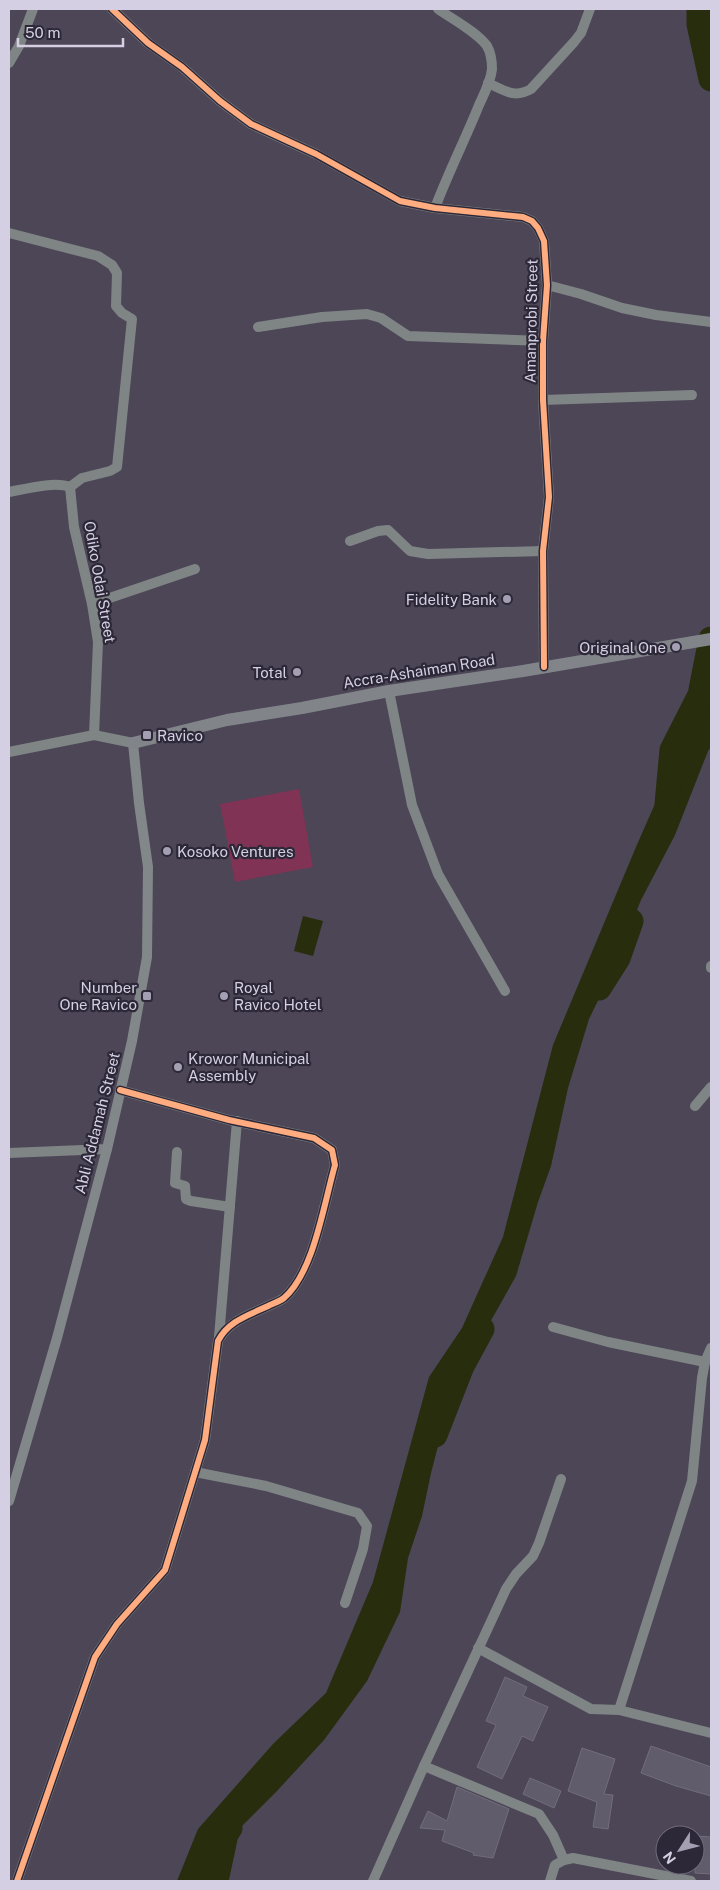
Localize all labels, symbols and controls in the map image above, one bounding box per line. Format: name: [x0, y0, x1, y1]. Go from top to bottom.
scale bar: [18, 15, 122, 47]
text: 50 m: [25, 24, 60, 41]
street label: Amanprobi Street: [521, 259, 541, 383]
street label: Odiko Odai Street: [81, 520, 119, 644]
place label: Fidelity Bank: [406, 591, 497, 608]
marker: Fidelity Bank: [501, 593, 513, 605]
place label: Original One: [579, 639, 666, 656]
marker: Original One: [670, 641, 682, 653]
street label: Accra-Ashaiman Road: [342, 651, 496, 691]
place label: Total: [252, 664, 287, 681]
marker: Total: [291, 666, 303, 678]
place label: Ravico: [157, 727, 203, 744]
marker: Ravico: [141, 729, 153, 741]
place label: Kosoko Ventures: [177, 843, 294, 860]
marker: Kosoko Ventures: [161, 845, 173, 857]
place label: Number One Ravico: [59, 979, 137, 1013]
place label: Royal Ravico Hotel: [234, 979, 322, 1013]
marker: Number One Ravico: [141, 990, 153, 1002]
marker: Royal Ravico Hotel: [218, 990, 230, 1002]
street label: Abli Addamah Street: [71, 1050, 123, 1196]
place label: Krowor Municipal Assembly: [188, 1050, 310, 1084]
marker: Krowor Municipal Assembly: [172, 1061, 184, 1073]
north arrow: [655, 1825, 705, 1875]
text: N: [660, 1849, 679, 1867]

